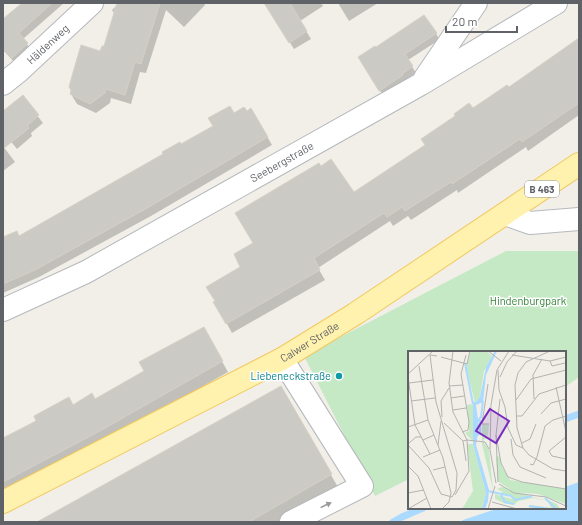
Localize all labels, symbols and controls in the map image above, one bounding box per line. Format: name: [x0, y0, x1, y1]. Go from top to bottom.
scale bar: [446, 8, 517, 34]
text: 20 m: [452, 14, 478, 28]
street label: Häldenweg: [24, 21, 71, 67]
street label: Seebergstraße: [248, 139, 316, 185]
road number: B 463: [525, 181, 559, 197]
park label: Hindenburgpark: [490, 294, 567, 307]
street label: Calwer Straße: [278, 318, 341, 365]
inset map: [408, 351, 566, 509]
place label: Liebeneckstraße: [251, 369, 331, 382]
marker: Liebeneckstraße: [334, 371, 344, 381]
one-way arrow: [320, 501, 332, 508]

